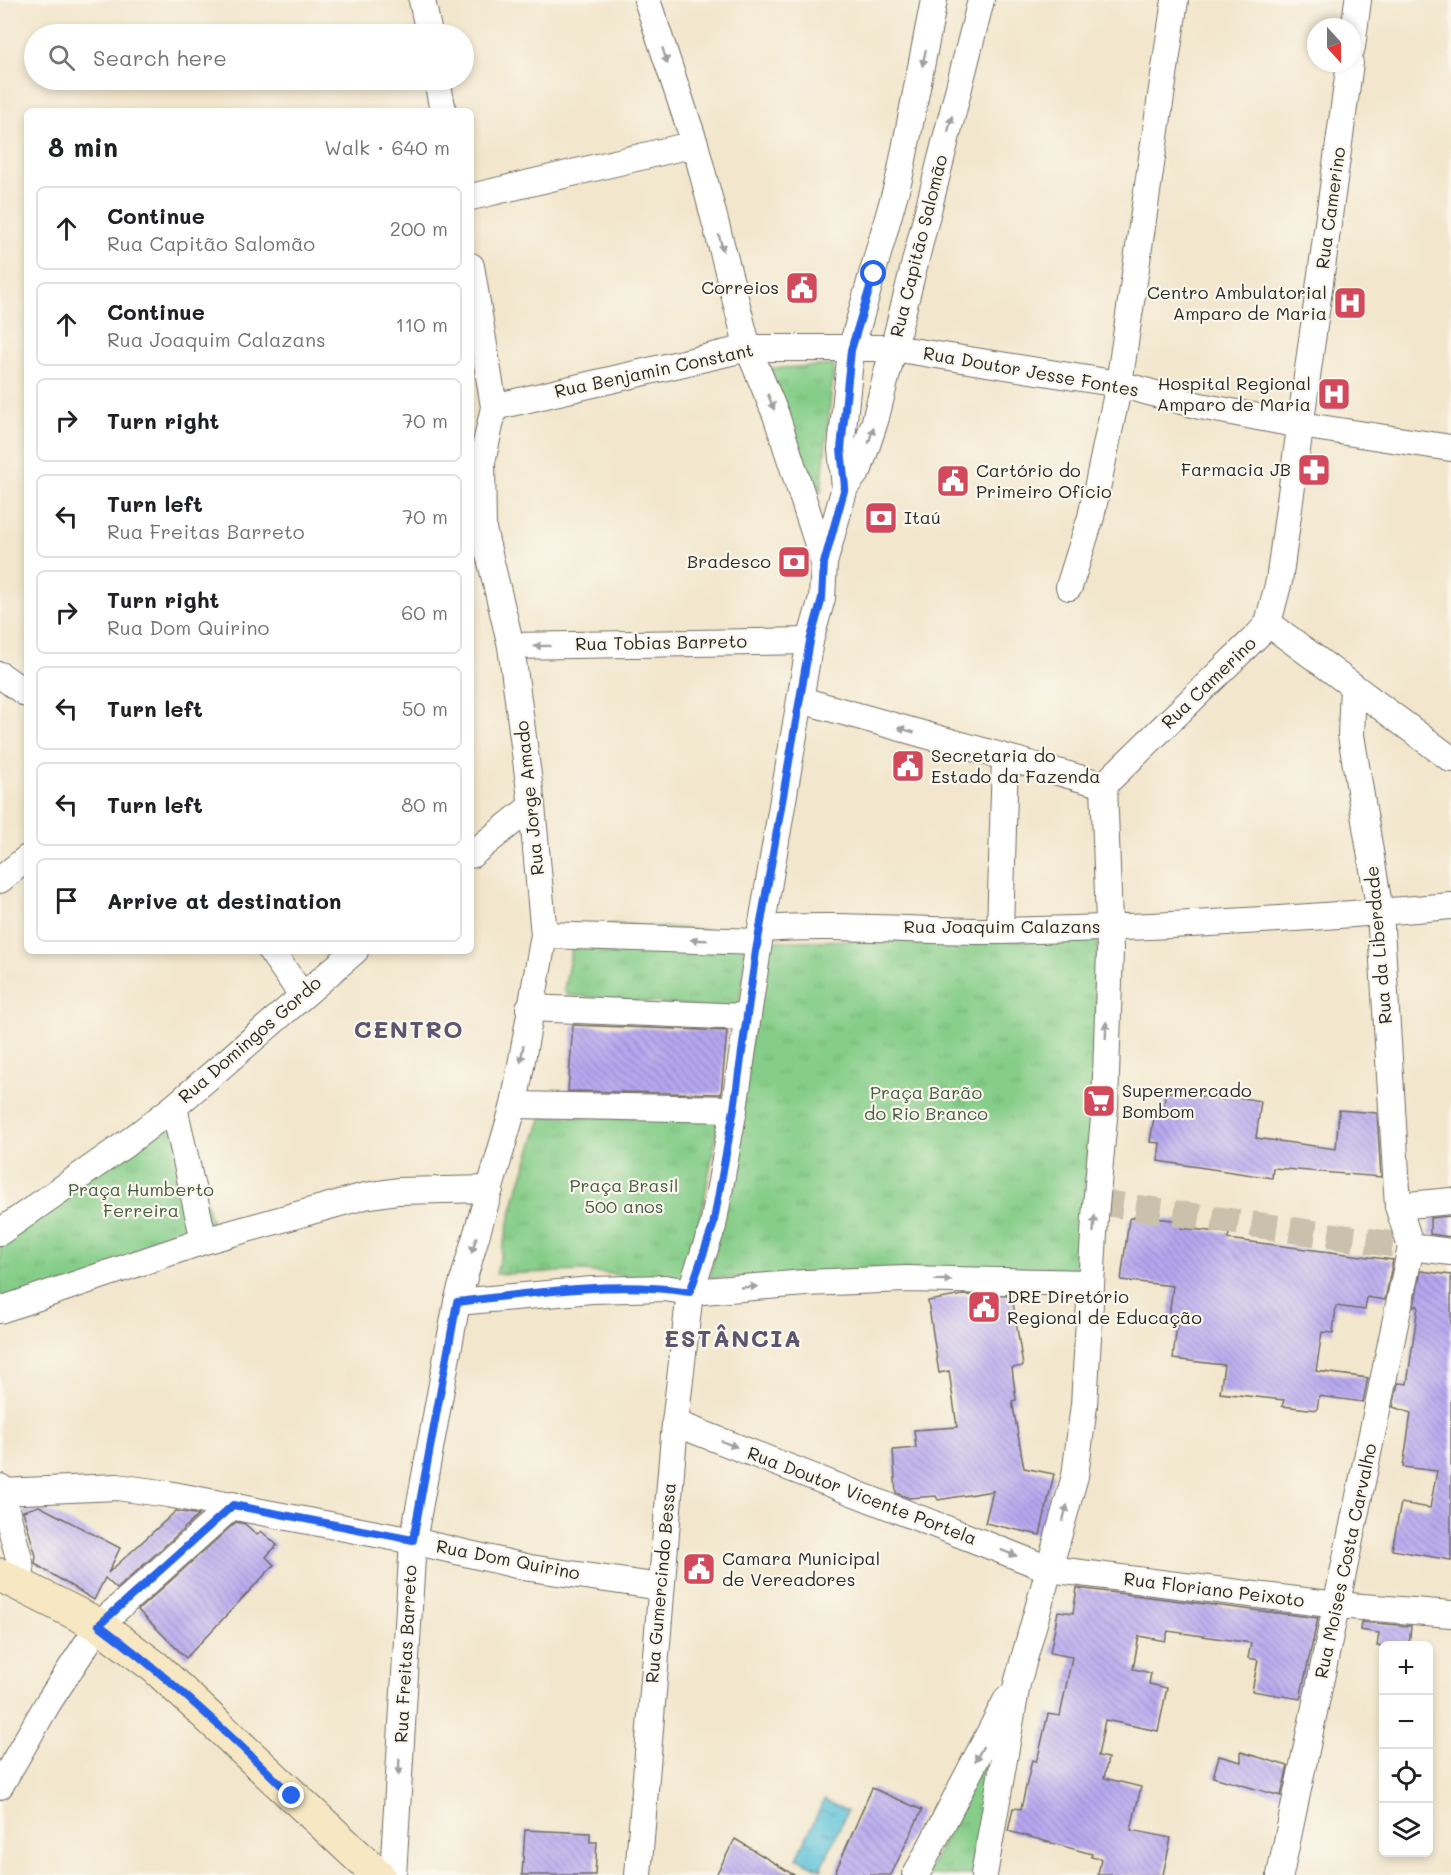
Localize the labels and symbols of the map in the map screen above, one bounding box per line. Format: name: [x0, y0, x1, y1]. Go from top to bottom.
north arrow: [1307, 18, 1361, 72]
one-way arrow: [661, 47, 671, 65]
one-way arrow: [919, 48, 928, 67]
one-way arrow: [945, 115, 955, 133]
street label: Rua Camerino: [1310, 145, 1351, 270]
street label: Rua Capitão Salomão: [884, 152, 952, 340]
one-way arrow: [716, 233, 726, 252]
route start: [860, 260, 886, 286]
public building icon: Correios: [784, 270, 820, 306]
place label: Correios: [701, 275, 779, 299]
place label: Centro Ambulatorial Amparo de Maria: [1147, 280, 1327, 325]
hospital icon: Centro Ambulatorial Amparo de Maria: [1332, 285, 1368, 321]
street label: Rua Benjamin Constant: [552, 337, 755, 403]
street label: Rua Doutor Jesse Fontes: [921, 340, 1141, 402]
place label: Hospital Regional Amparo de Maria: [1157, 371, 1311, 416]
hospital icon: Hospital Regional Amparo de Maria: [1316, 376, 1352, 412]
one-way arrow: [766, 394, 776, 412]
one-way arrow: [867, 426, 876, 444]
pharmacy icon: Farmacia JB: [1296, 452, 1332, 488]
place label: Farmacia JB: [1181, 457, 1291, 481]
place label: Cartório do Primeiro Ofício: [976, 458, 1112, 503]
public building icon: Cartório do Primeiro Ofício: [935, 463, 971, 499]
bank icon: Itaú: [863, 500, 899, 536]
place label: Itaú: [904, 505, 941, 529]
bank icon: Bradesco: [776, 544, 812, 580]
place label: Bradesco: [687, 549, 771, 573]
street label: Rua Tobias Barreto: [575, 628, 747, 655]
street label: Rua Camerino: [1156, 631, 1261, 734]
one-way arrow: [532, 641, 551, 650]
street label: Rua Jorge Amado: [509, 719, 549, 877]
one-way arrow: [897, 725, 915, 735]
place label: Secretaria do Estado da Fazenda: [931, 743, 1100, 788]
public building icon: Secretaria do Estado da Fazenda: [890, 748, 926, 784]
street label: Rua da Liberdade: [1359, 865, 1397, 1025]
street label: Rua Joaquim Calazans: [904, 914, 1100, 938]
one-way arrow: [690, 935, 709, 944]
street label: Rua Domingos Gordo: [173, 970, 326, 1108]
district label: CENTRO: [354, 1013, 464, 1044]
one-way arrow: [1101, 1020, 1110, 1039]
one-way arrow: [517, 1045, 526, 1064]
place label: Supermercado Bombom: [1122, 1078, 1252, 1123]
park label: Praça Barão do Rio Branco: [864, 1080, 988, 1125]
supermarket icon: Supermercado Bombom: [1081, 1083, 1117, 1119]
park label: Praça Brasil 500 anos: [569, 1173, 679, 1218]
park label: Praça Humberto Ferreira: [68, 1177, 214, 1222]
one-way arrow: [1090, 1215, 1099, 1234]
one-way arrow: [469, 1236, 478, 1254]
one-way arrow: [934, 1275, 953, 1285]
one-way arrow: [739, 1283, 758, 1292]
place label: DRE Diretório Regional de Educação: [1007, 1284, 1202, 1329]
public building icon: DRE Diretório Regional de Educação: [966, 1289, 1002, 1325]
district label: ESTÂNCIA: [664, 1322, 802, 1353]
one-way arrow: [720, 1440, 738, 1450]
street label: Rua Doutor Vicente Portela: [744, 1440, 980, 1550]
street label: Rua Moises Costa Carvalho: [1308, 1441, 1382, 1680]
street label: Rua Gumercindo Bessa: [639, 1482, 681, 1684]
one-way arrow: [1061, 1504, 1071, 1522]
street label: Rua Dom Quirino: [434, 1533, 583, 1585]
place label: Camara Municipal de Vereadores: [722, 1546, 880, 1591]
one-way arrow: [1000, 1549, 1018, 1558]
public building icon: Camara Municipal de Vereadores: [681, 1551, 717, 1587]
street label: Rua Freitas Barreto: [388, 1564, 422, 1743]
street label: Rua Floriano Peixoto: [1122, 1566, 1306, 1612]
one-way arrow: [974, 1745, 984, 1762]
one-way arrow: [395, 1757, 404, 1776]
route end: [278, 1782, 304, 1808]

